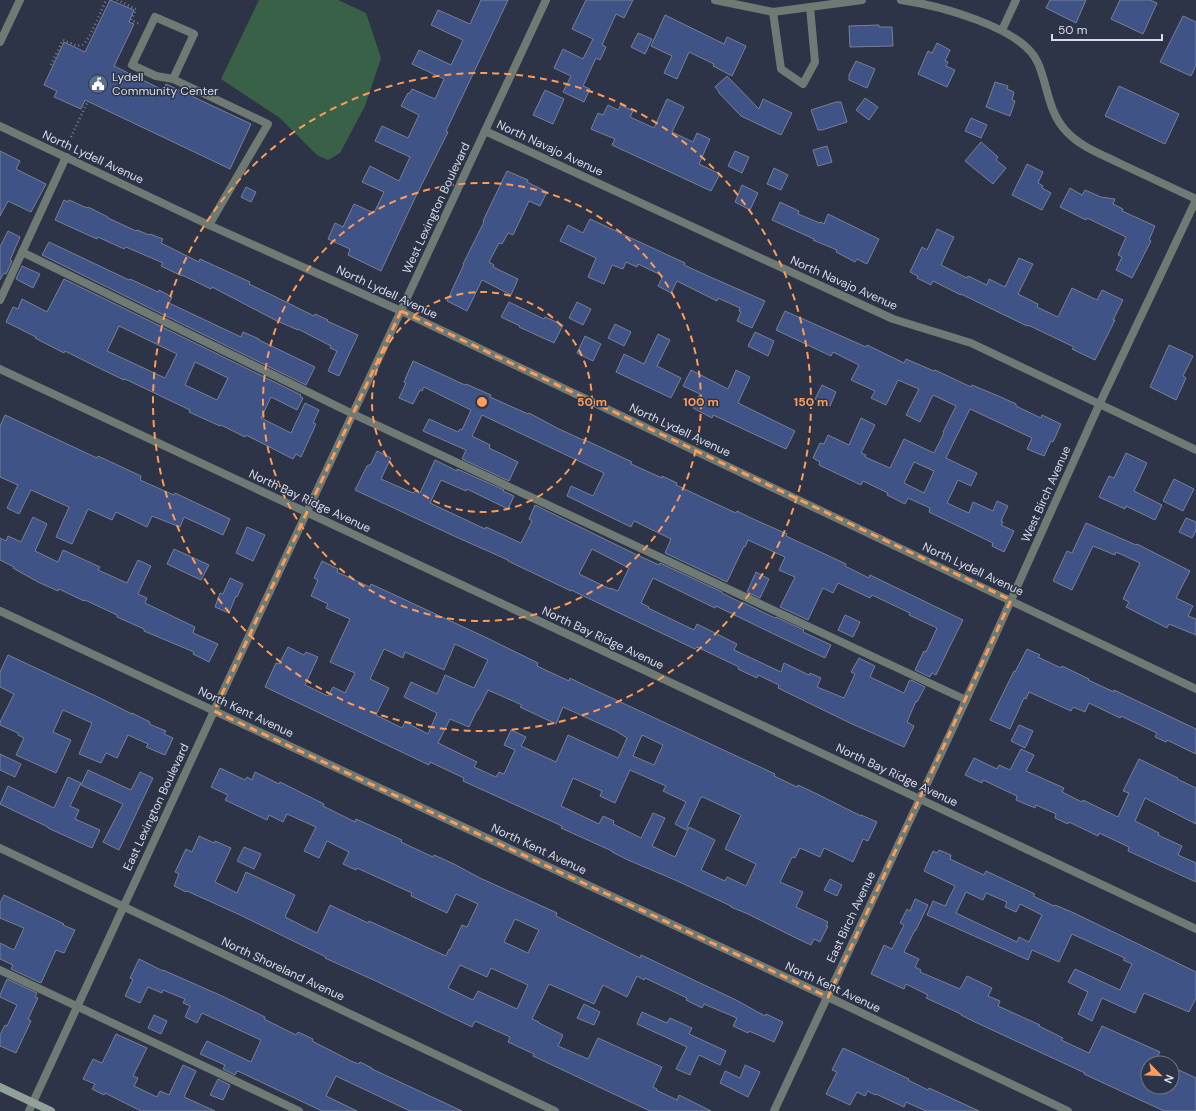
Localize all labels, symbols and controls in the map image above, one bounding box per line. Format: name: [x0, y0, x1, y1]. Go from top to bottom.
scale bar: [1052, 16, 1162, 42]
text: 50 m: [1058, 22, 1087, 38]
place label: Lydell Community Center: [112, 69, 219, 99]
public building icon: Lydell Community Center: [87, 73, 109, 95]
street label: North Navajo Avenue: [494, 116, 606, 180]
street label: North Lydell Avenue: [40, 127, 146, 188]
street label: West Lexington Boulevard: [399, 140, 473, 276]
street label: North Navajo Avenue: [788, 252, 900, 314]
street label: North Lydell Avenue: [334, 262, 440, 323]
text: 50 m: [577, 394, 607, 410]
text: 100 m: [683, 394, 719, 410]
text: 150 m: [794, 394, 828, 410]
centre of rings: [475, 395, 489, 409]
street label: North Lydell Avenue: [627, 400, 733, 461]
street label: West Birch Avenue: [1018, 443, 1074, 545]
street label: North Bay Ridge Avenue: [246, 466, 374, 536]
street label: North Lydell Avenue: [920, 539, 1026, 600]
street label: North Bay Ridge Avenue: [539, 603, 667, 673]
street label: North Kent Avenue: [196, 683, 297, 741]
street label: North Bay Ridge Avenue: [833, 740, 961, 810]
street label: East Lexington Boulevard: [119, 741, 193, 873]
street label: North Kent Avenue: [489, 820, 590, 878]
street label: East Birch Avenue: [823, 869, 879, 965]
street label: North Shoreland Avenue: [219, 933, 347, 1005]
street label: North Kent Avenue: [783, 958, 884, 1016]
north arrow: [1140, 1055, 1180, 1095]
text: N: [1161, 1073, 1177, 1086]

